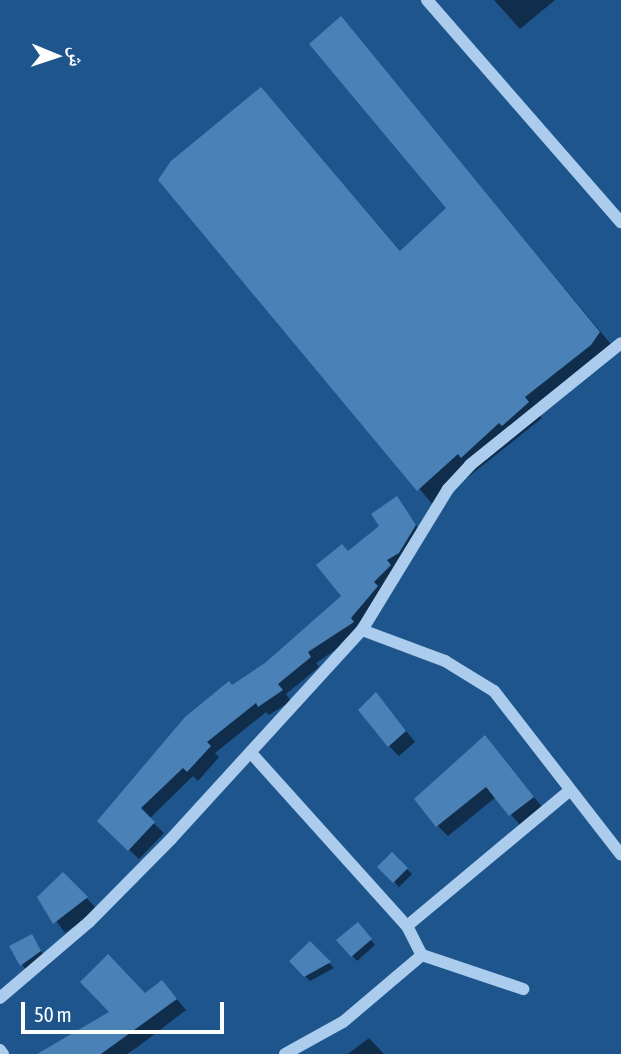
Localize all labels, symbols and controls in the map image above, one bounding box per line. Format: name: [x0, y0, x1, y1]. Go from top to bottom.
north arrow: [21, 21, 91, 91]
text: ش: [66, 46, 88, 67]
scale bar: [24, 988, 228, 1032]
text: 50 m: [34, 1002, 72, 1026]

